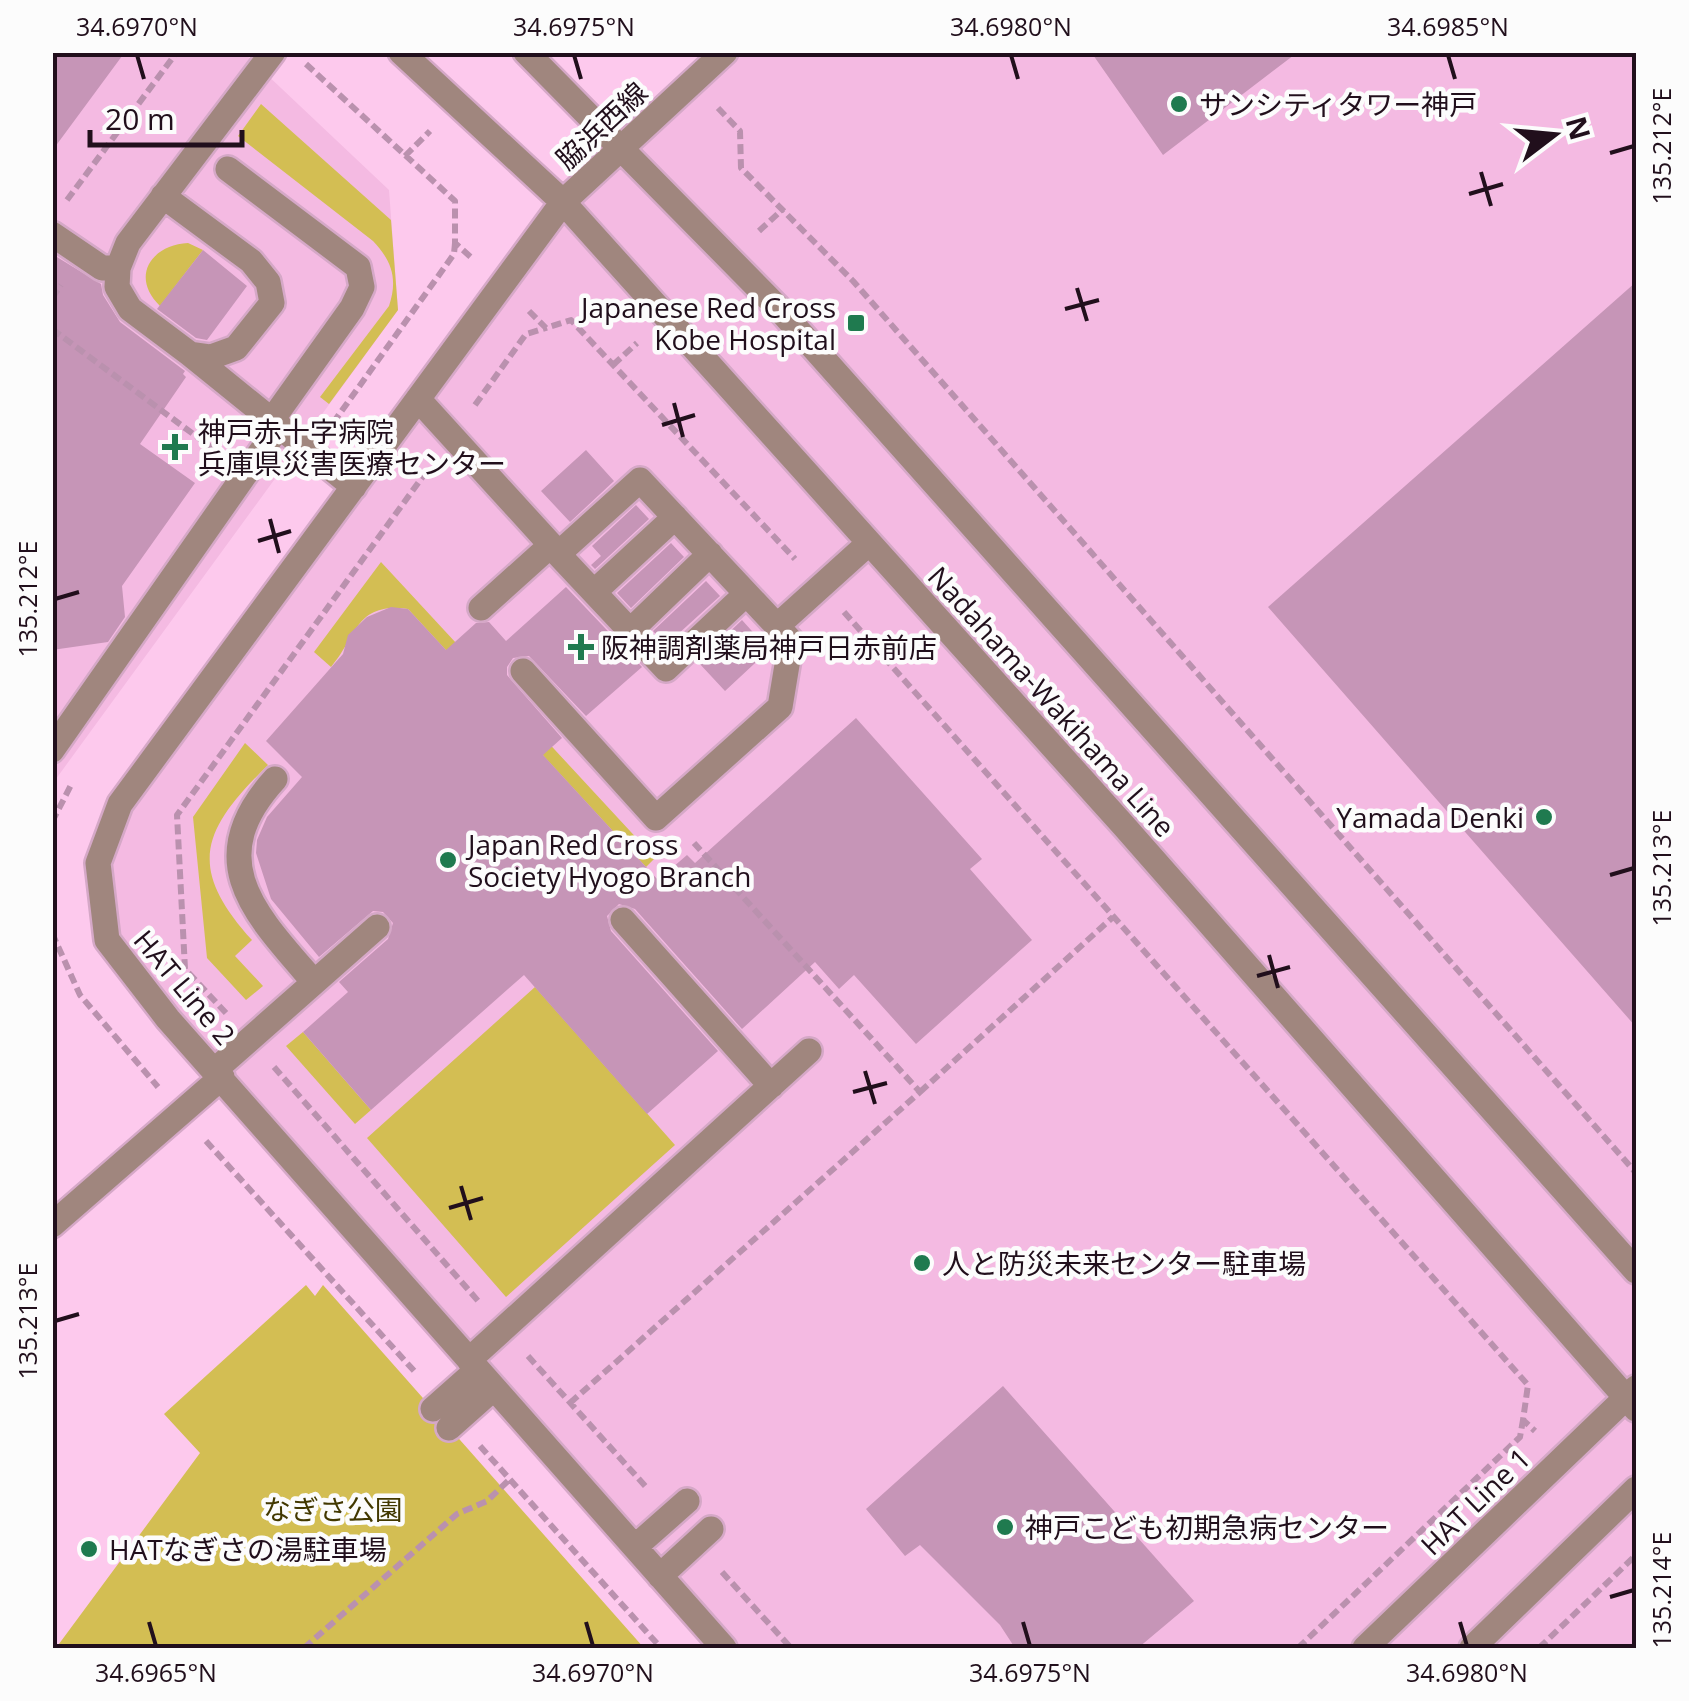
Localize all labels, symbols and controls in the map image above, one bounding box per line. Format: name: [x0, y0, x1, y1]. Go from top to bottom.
text: 34.6970°N: [76, 9, 198, 43]
text: 34.6975°N: [513, 9, 635, 43]
text: 34.6980°N: [950, 9, 1072, 43]
text: 34.6985°N: [1387, 9, 1509, 43]
street label: 脇浜西線: [547, 73, 655, 177]
scale bar: [90, 85, 242, 147]
place label: サンシティタワー神戸: [1199, 85, 1477, 123]
north arrow: [1504, 85, 1604, 185]
text: 135.212°E: [1644, 88, 1678, 204]
marker: サンシティタワー神戸: [1168, 93, 1190, 115]
text: 20 m: [105, 98, 175, 139]
text: N: [1558, 112, 1600, 144]
place label: Japanese Red Cross Kobe Hospital: [578, 288, 836, 358]
marker: Japanese Red Cross Kobe Hospital: [845, 312, 867, 334]
place label: 神戸赤十字病院 兵庫県災害医療センター: [198, 412, 506, 482]
marker: 神戸赤十字病院 兵庫県災害医療センター: [162, 434, 188, 460]
text: 135.212°E: [10, 541, 44, 657]
street label: Nadahama-Wakihama Line: [920, 558, 1184, 844]
place label: 阪神調剤薬局神戸日赤前店: [601, 628, 937, 666]
marker: 阪神調剤薬局神戸日赤前店: [570, 636, 592, 658]
place label: Yamada Denki: [1336, 798, 1524, 836]
marker: Yamada Denki: [1533, 806, 1555, 828]
text: 135.213°E: [1644, 810, 1678, 926]
place label: Japan Red Cross Society Hyogo Branch: [465, 825, 751, 895]
marker: Japan Red Cross Society Hyogo Branch: [437, 849, 459, 871]
street label: HAT Line 2: [126, 922, 244, 1052]
place label: 人と防災未来センター駐車場: [942, 1244, 1306, 1282]
marker: 人と防災未来センター駐車場: [911, 1252, 933, 1274]
text: 135.213°E: [10, 1263, 44, 1379]
street label: HAT Line 1: [1412, 1439, 1538, 1563]
park label: なぎさ公園: [263, 1490, 403, 1528]
place label: 神戸こども初期急病センター: [1025, 1508, 1389, 1546]
marker: 神戸こども初期急病センター: [994, 1516, 1016, 1538]
place label: HATなぎさの湯駐車場: [109, 1530, 387, 1568]
text: 135.214°E: [1644, 1532, 1678, 1648]
marker: HATなぎさの湯駐車場: [78, 1538, 100, 1560]
text: 34.6965°N: [95, 1655, 217, 1689]
text: 34.6970°N: [532, 1655, 654, 1689]
text: 34.6975°N: [969, 1655, 1091, 1689]
text: 34.6980°N: [1406, 1655, 1528, 1689]

